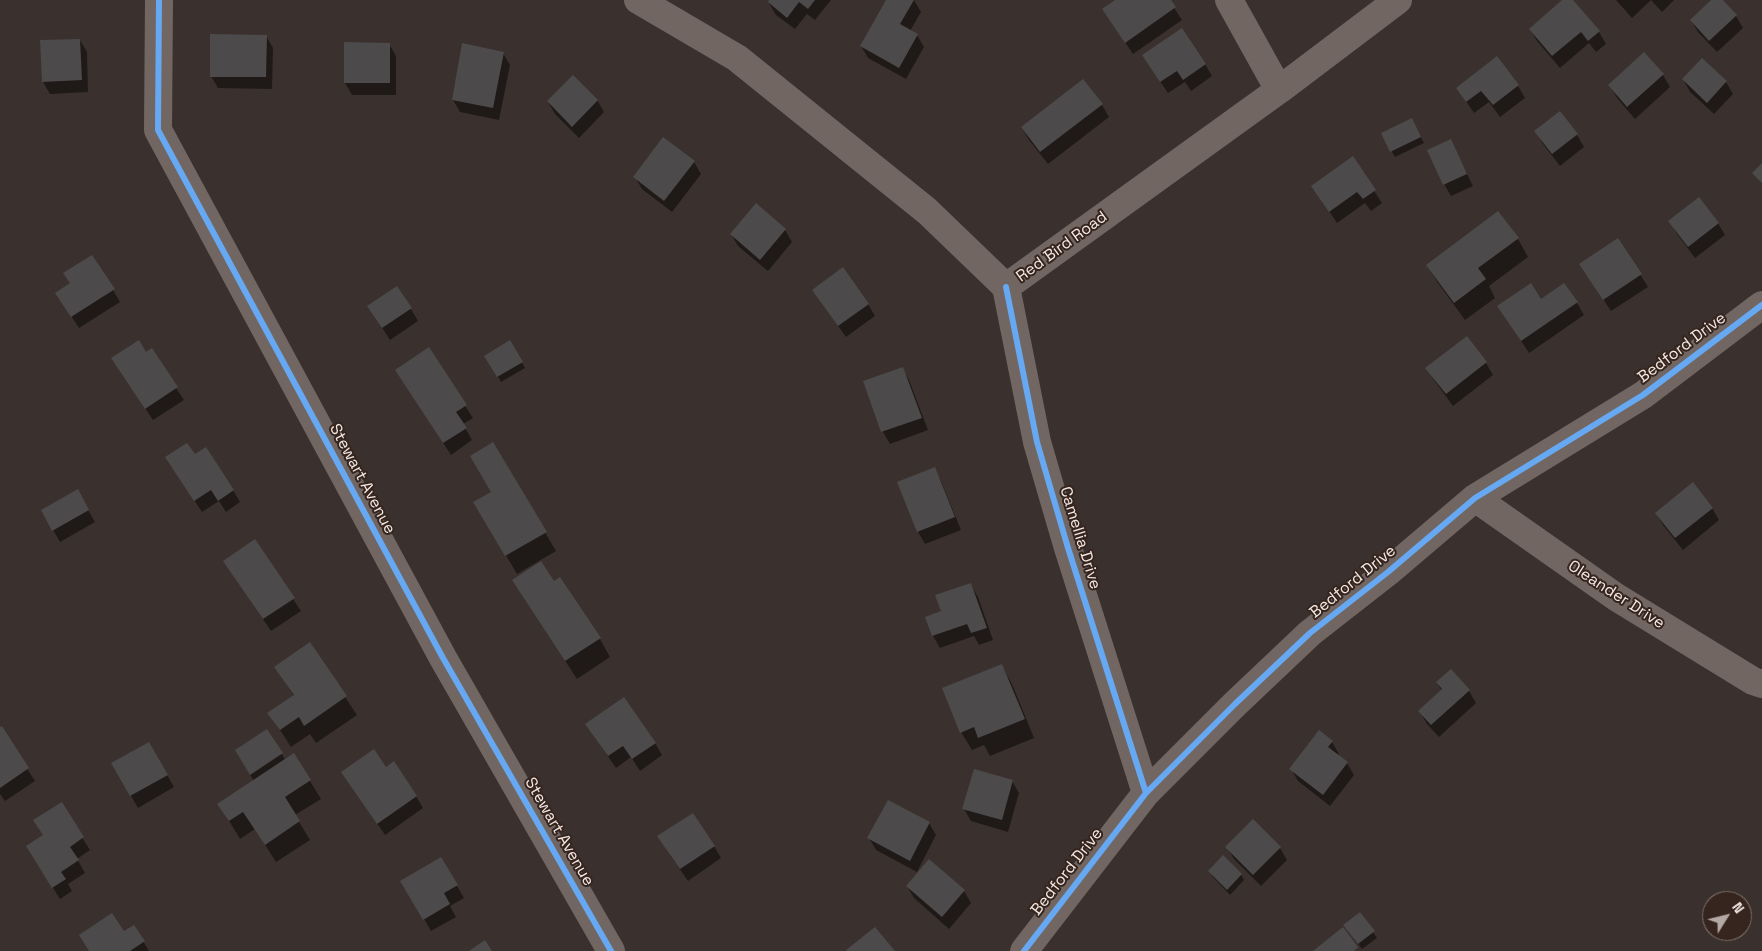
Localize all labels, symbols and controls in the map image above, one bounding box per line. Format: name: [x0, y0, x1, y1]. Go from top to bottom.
street label: Red Bird Road: [1013, 208, 1111, 286]
street label: Bedford Drive: [1634, 309, 1730, 387]
street label: Stewart Avenue: [325, 421, 399, 537]
street label: Camellia Drive: [1055, 484, 1105, 592]
street label: Bedford Drive: [1306, 541, 1400, 623]
street label: Oleander Drive: [1564, 557, 1668, 633]
street label: Stewart Avenue: [520, 774, 598, 890]
street label: Bedford Drive: [1027, 825, 1107, 919]
north arrow: [1702, 891, 1752, 941]
text: N: [1728, 899, 1748, 917]

